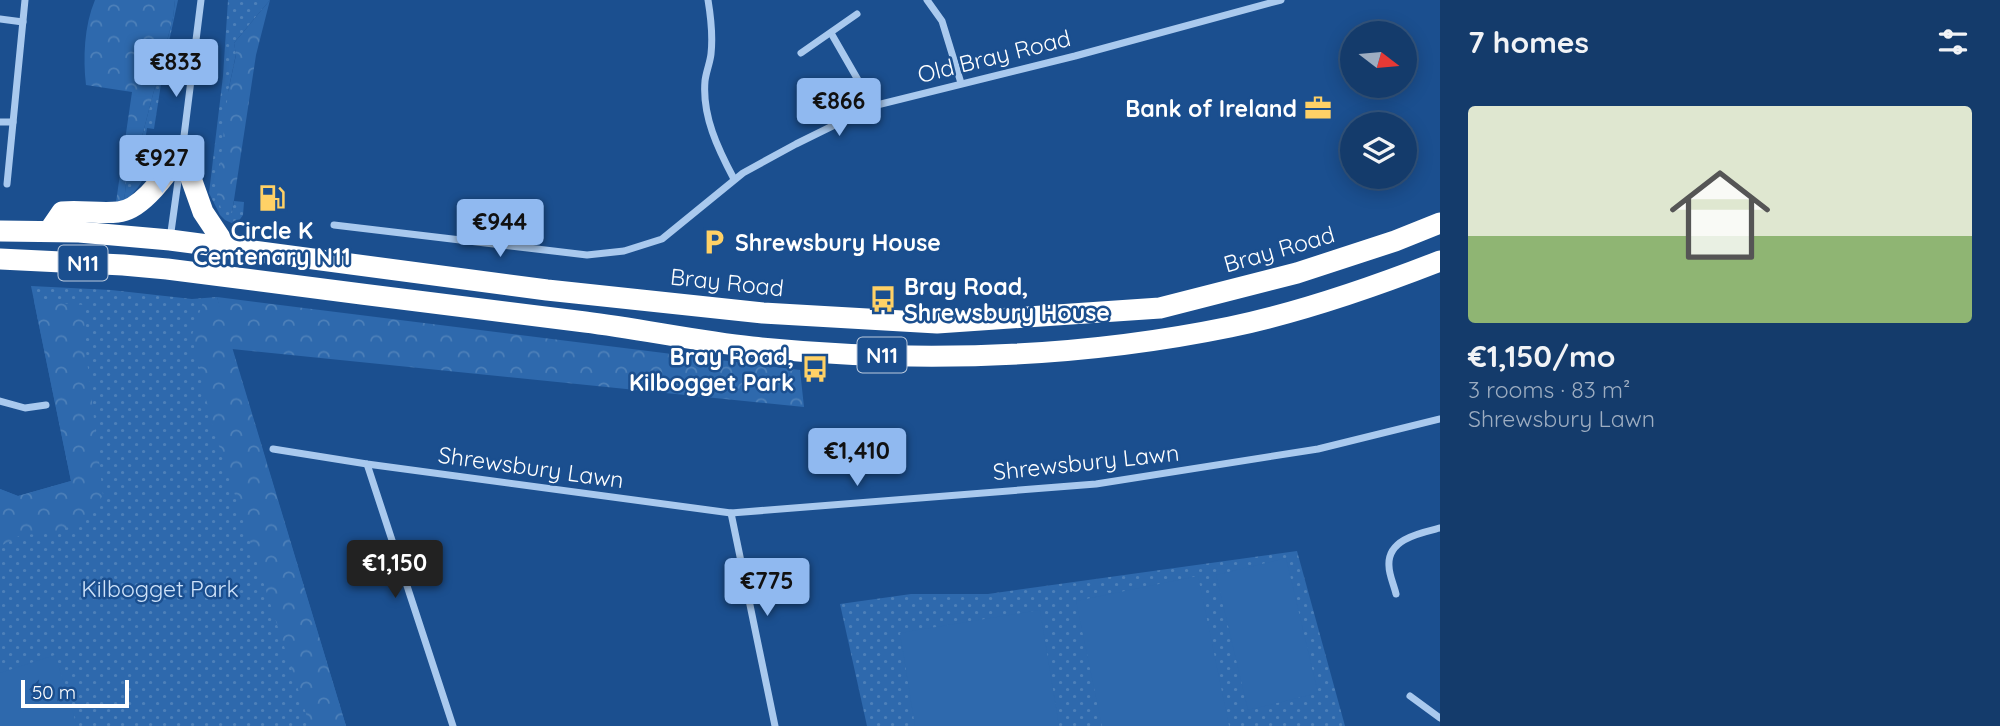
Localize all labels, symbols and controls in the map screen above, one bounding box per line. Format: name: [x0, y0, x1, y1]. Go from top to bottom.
north arrow: [1340, 21, 1418, 98]
map controls: [1340, 21, 1417, 189]
street label: Old Bray Road: [914, 23, 1074, 89]
text: 7 homes: [1468, 23, 1589, 61]
icon: filters: [1934, 23, 1972, 61]
pin: €833: [135, 40, 217, 99]
text: €833: [150, 47, 202, 76]
pin: €866: [798, 78, 880, 138]
text: €866: [813, 86, 865, 115]
office icon: Bank of Ireland: [1303, 93, 1333, 123]
place label: Bank of Ireland: [1125, 94, 1297, 123]
button: layers: [1340, 112, 1417, 189]
pin: €927: [121, 136, 203, 195]
text: €927: [135, 143, 189, 172]
icon: home: [1657, 152, 1783, 278]
fuel station icon: Circle K Centenary N11: [257, 183, 287, 213]
pin: €944: [459, 200, 541, 259]
text: €944: [473, 207, 527, 236]
place label: Circle K Centenary N11: [193, 216, 351, 271]
street label: Bray Road: [1220, 219, 1338, 279]
parking icon: Shrewsbury House: [699, 227, 729, 257]
place label: Shrewsbury House: [735, 228, 941, 257]
road number: N11: [58, 246, 108, 280]
street label: Bray Road: [669, 262, 785, 302]
place label: Bray Road, Shrewsbury House: [904, 272, 1110, 327]
bus stop icon: Bray Road, Shrewsbury House: [868, 284, 898, 314]
text: €1,150/mo: [1468, 337, 1615, 375]
road number: N11: [858, 338, 906, 372]
place label: Bray Road, Kilbogget Park: [629, 342, 794, 397]
bus stop icon: Bray Road, Kilbogget Park: [800, 354, 830, 384]
text: 3 rooms · 83 m²: [1468, 375, 1630, 404]
text: Shrewsbury Lawn: [1468, 404, 1655, 433]
pin: €1,410: [800, 428, 914, 488]
text: €1,410: [824, 436, 890, 465]
street label: Shrewsbury Lawn: [991, 438, 1181, 486]
street label: Shrewsbury Lawn: [436, 440, 626, 494]
pin: €1,150: [338, 540, 452, 600]
text: €1,150: [363, 548, 427, 577]
pin: €775: [726, 558, 808, 618]
text: €775: [741, 566, 793, 595]
park label: Kilbogget Park: [81, 574, 239, 603]
scale bar: [21, 677, 130, 709]
text: 50 m: [32, 680, 76, 704]

